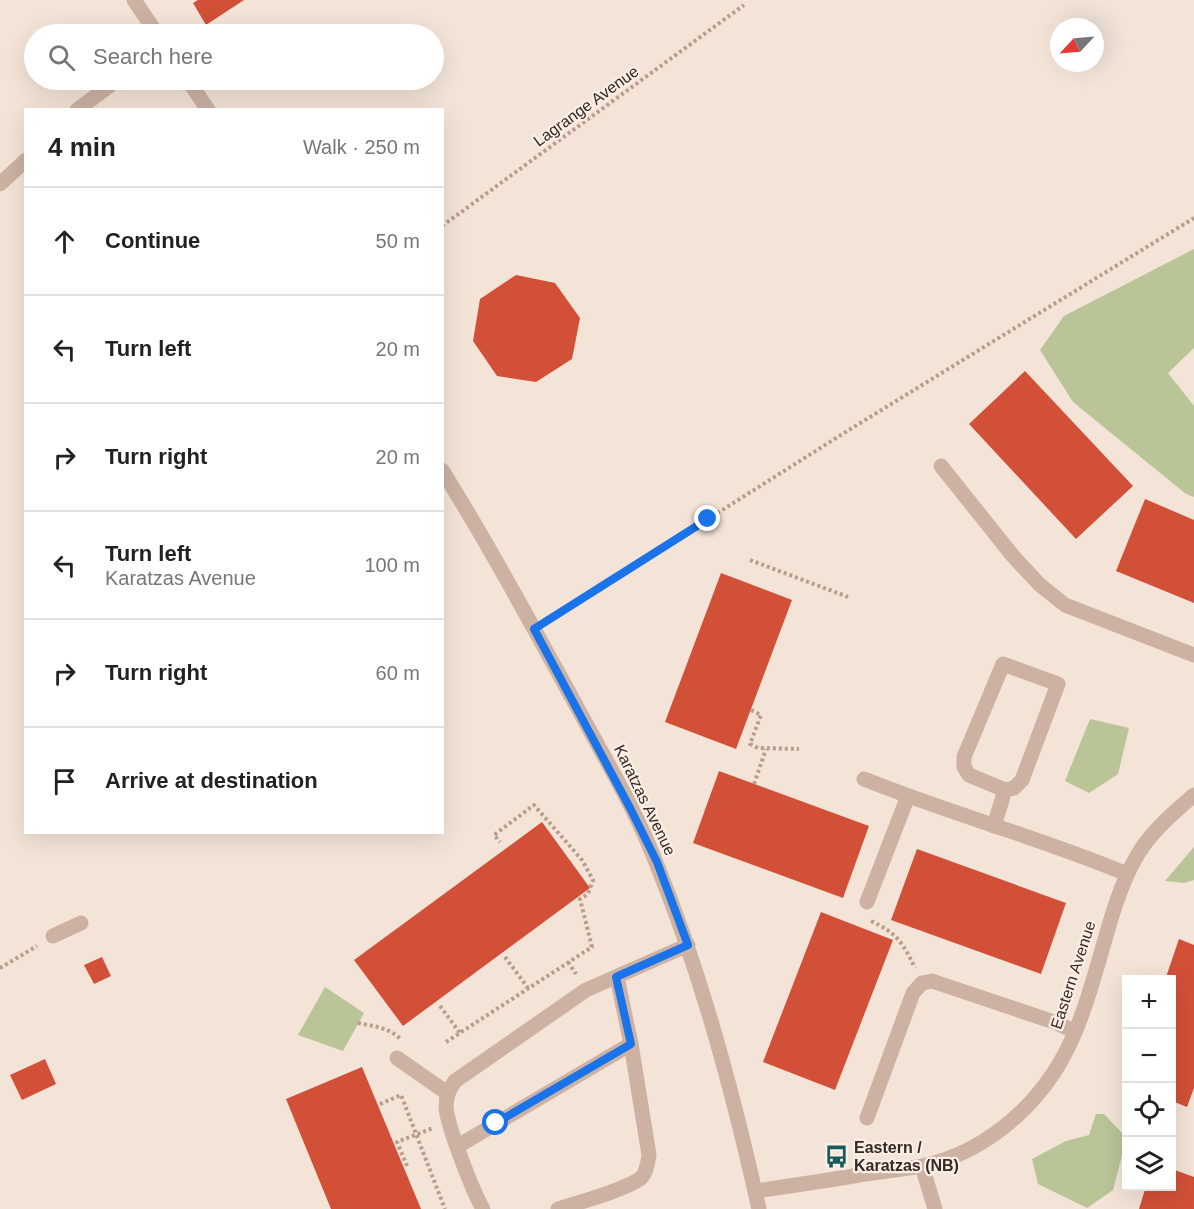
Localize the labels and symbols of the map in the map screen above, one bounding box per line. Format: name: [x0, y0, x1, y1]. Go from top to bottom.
north arrow: [1050, 18, 1104, 72]
street label: Lagrange Avenue: [530, 62, 642, 150]
route end: [694, 505, 720, 531]
street label: Karatzas Avenue: [611, 742, 679, 858]
street label: Eastern Avenue: [1048, 919, 1099, 1031]
route start: [482, 1109, 508, 1135]
place label: Eastern / Karatzas (NB): [854, 1139, 959, 1174]
bus stop icon: Eastern / Karatzas (NB): [823, 1143, 849, 1169]

